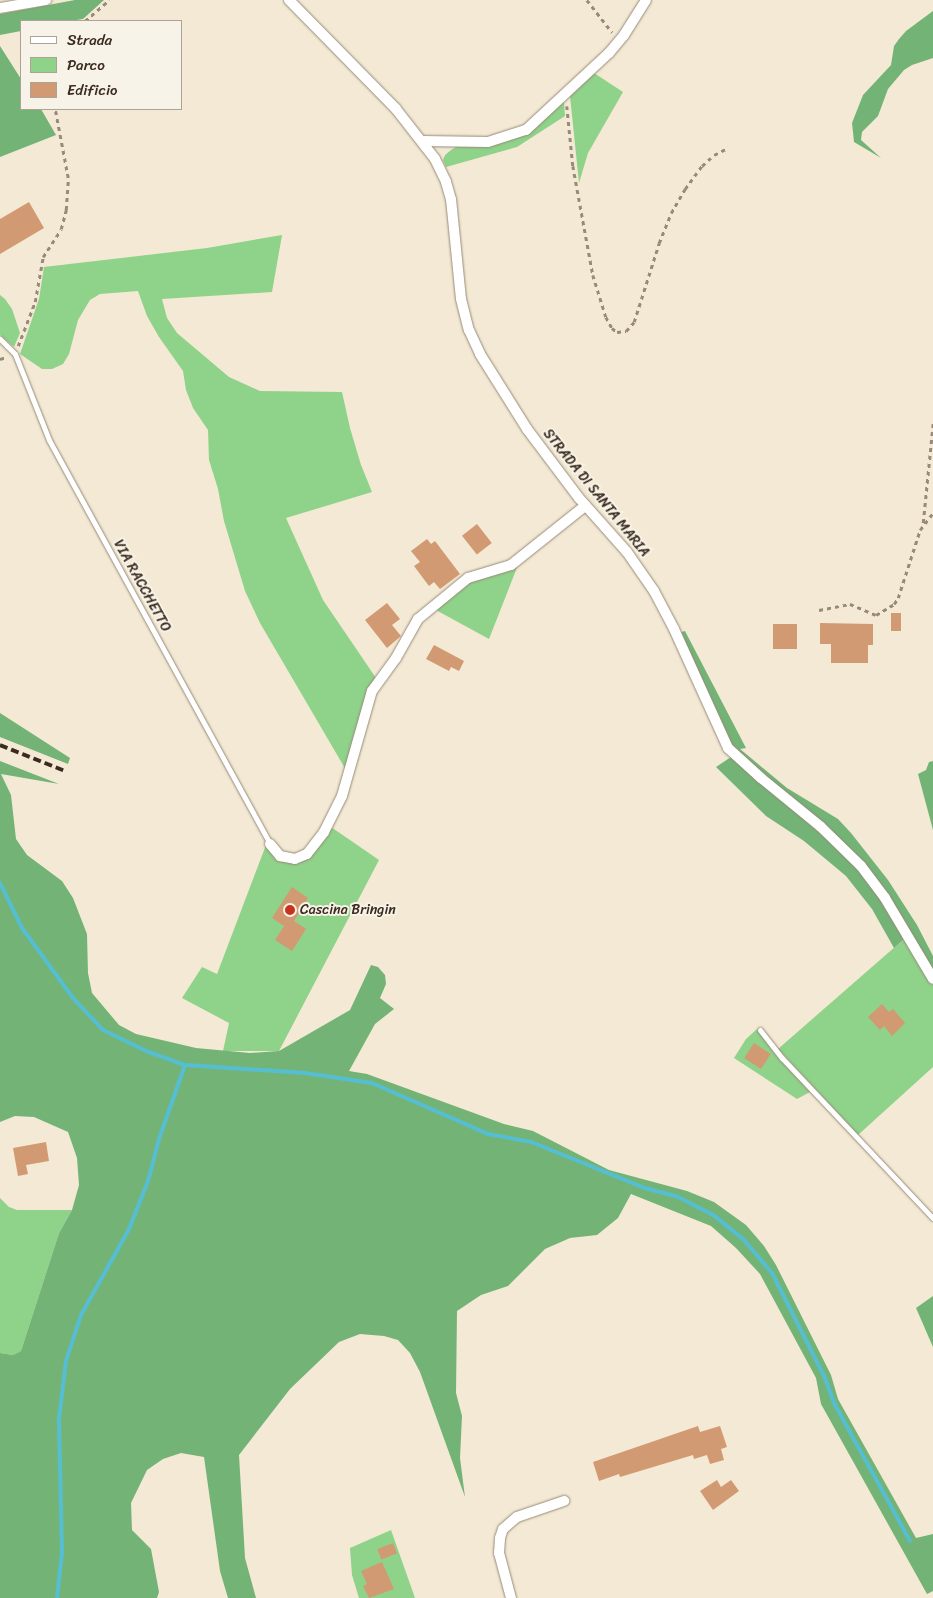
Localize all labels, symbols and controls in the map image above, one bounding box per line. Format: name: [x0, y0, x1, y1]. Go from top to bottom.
legend: [20, 20, 182, 110]
text: Strada: [67, 27, 112, 53]
text: Parco: [67, 52, 105, 78]
text: Edificio: [67, 77, 118, 103]
street label: STRADA DI SANTA MARIA: [539, 425, 653, 561]
street label: VIA RACCHETTO: [110, 537, 174, 635]
place label: Cascina Bringin: [300, 902, 396, 918]
marker: Cascina Bringin: [284, 904, 296, 916]

